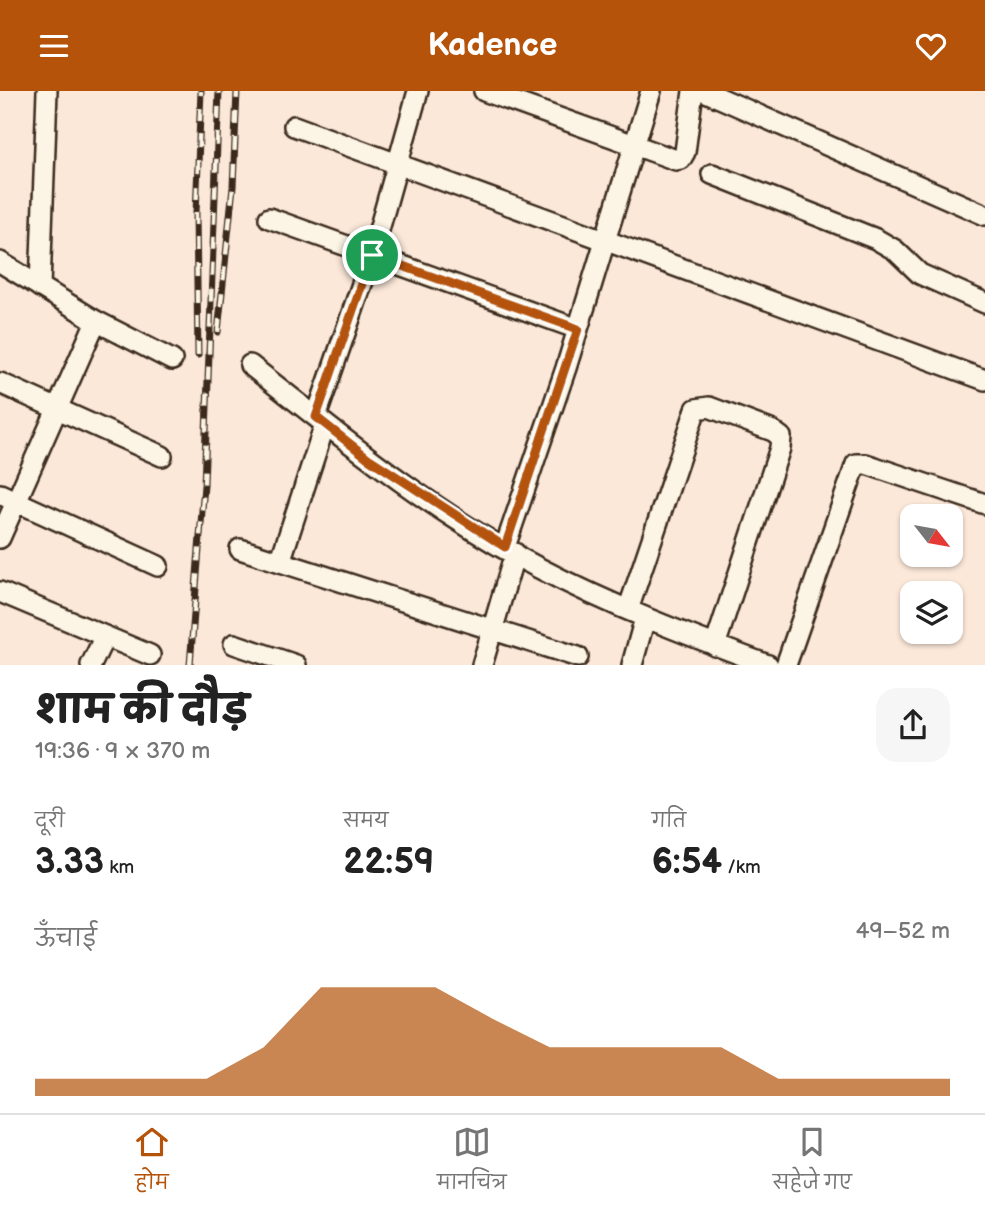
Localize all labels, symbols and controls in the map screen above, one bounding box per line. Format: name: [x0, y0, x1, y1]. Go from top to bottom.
text: Kadence: [428, 26, 557, 65]
icon: menu: [35, 27, 73, 65]
icon: heart: [912, 27, 950, 65]
pin: [342, 225, 402, 285]
icon: arrive: [353, 236, 391, 274]
north arrow: [900, 504, 962, 567]
map controls: [900, 504, 963, 644]
button: layers: [900, 581, 963, 644]
text: शाम की दौड़: [35, 688, 249, 733]
button: share: [876, 688, 950, 762]
text: 19:36 · 9 × 370 m: [35, 737, 210, 765]
text: दूरी: [35, 810, 65, 833]
text: समय: [343, 810, 389, 833]
text: गति: [652, 810, 686, 833]
text: 3.33: [35, 841, 104, 884]
text: 22:59: [343, 841, 434, 884]
text: 6:54: [652, 841, 722, 884]
text: km: [104, 856, 134, 879]
text: /km: [722, 856, 761, 879]
text: 49–52 m: [856, 917, 950, 945]
text: ऊँचाई: [35, 925, 97, 953]
tab: होम: [133, 1123, 171, 1203]
tab: मानचित्र: [437, 1123, 507, 1203]
tab: सहेजे गए: [773, 1123, 852, 1203]

